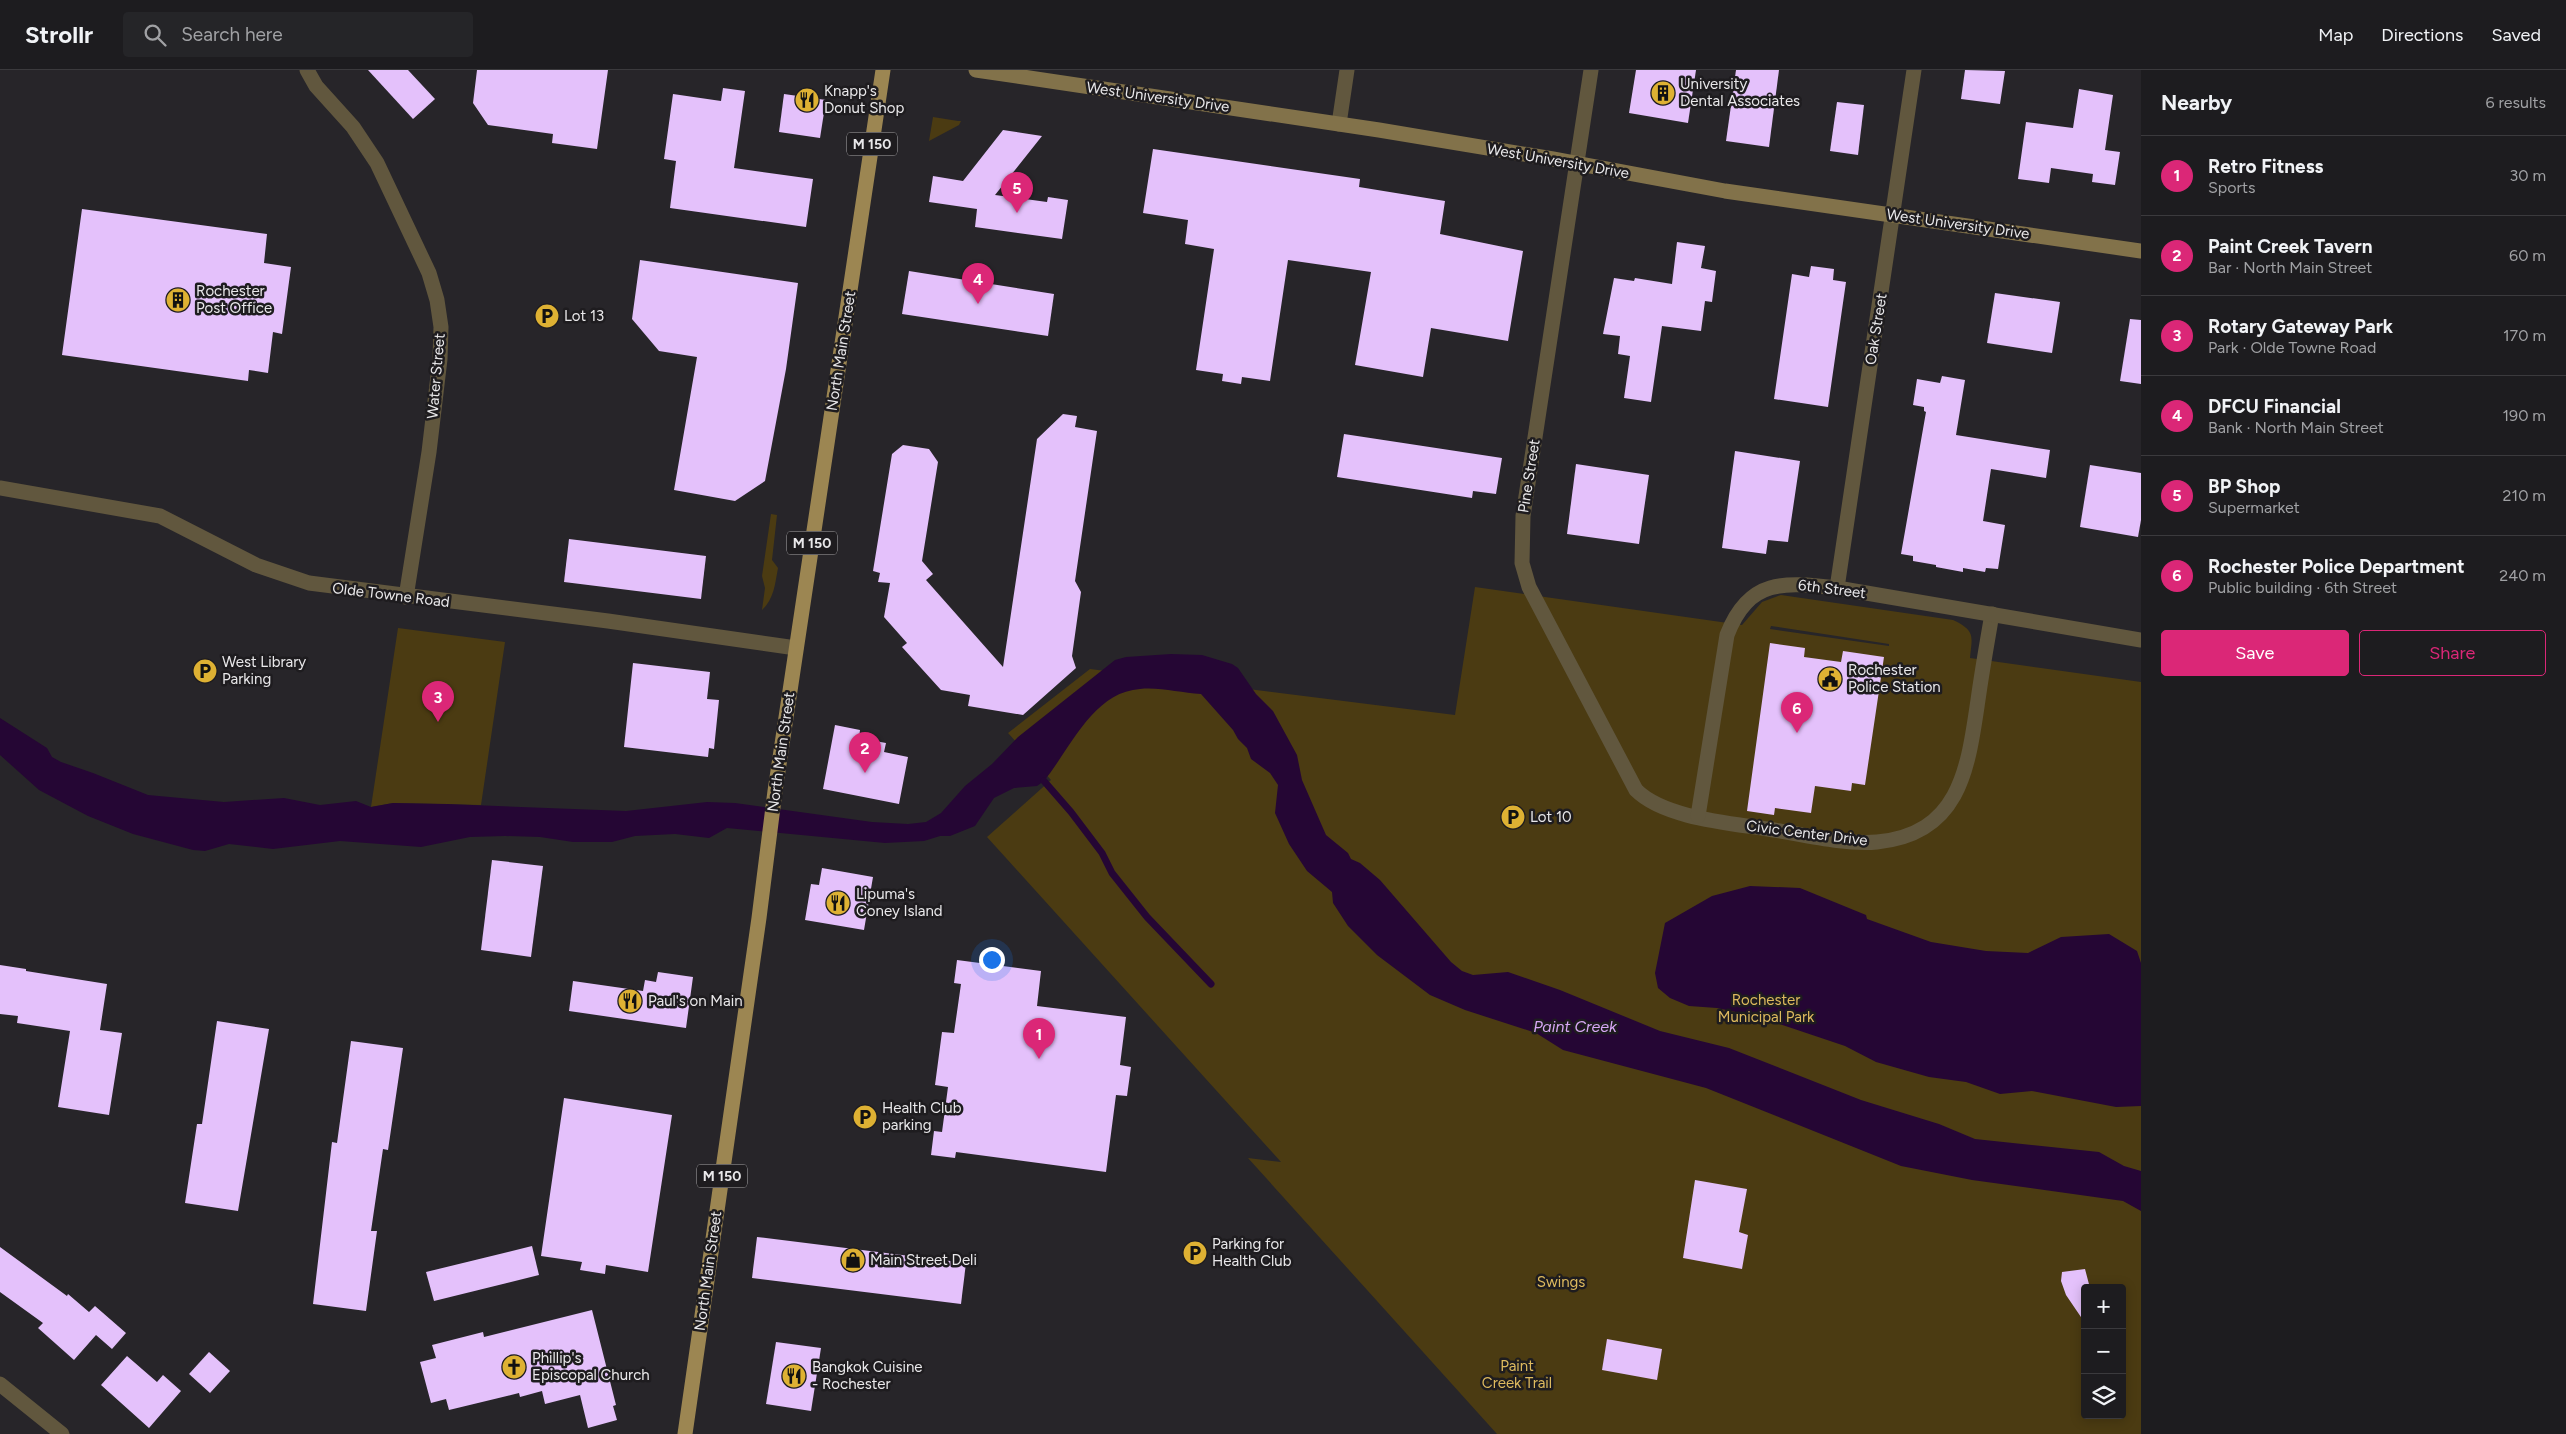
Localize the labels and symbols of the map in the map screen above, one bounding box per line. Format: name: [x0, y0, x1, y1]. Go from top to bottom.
place label: University Dental Associates: [1680, 75, 1800, 110]
street label: West University Drive: [1085, 78, 1231, 116]
building icon: University Dental Associates: [1650, 80, 1676, 106]
place label: Knapp's Donut Shop: [824, 82, 904, 117]
restaurant icon: Knapp's Donut Shop: [794, 87, 820, 113]
road number: M 150: [847, 132, 897, 156]
street label: West University Drive: [1485, 140, 1631, 182]
pin: 5: [1001, 172, 1033, 213]
street label: West University Drive: [1885, 205, 2031, 243]
pin: 4: [962, 263, 994, 304]
place label: Rochester Post Office: [196, 282, 272, 317]
building icon: Rochester Post Office: [165, 287, 191, 313]
street label: North Main Street: [823, 290, 859, 412]
street label: Oak Street: [1861, 292, 1891, 366]
parking icon: Lot 13: [534, 303, 560, 329]
place label: Lot 13: [564, 307, 604, 325]
street label: Water Street: [423, 332, 449, 420]
street label: Pine Street: [1514, 438, 1544, 514]
road number: M 150: [787, 532, 837, 554]
street label: 6th Street: [1797, 576, 1867, 602]
street label: Olde Towne Road: [331, 579, 451, 611]
place label: West Library Parking: [222, 653, 306, 688]
parking icon: West Library Parking: [192, 658, 218, 684]
place label: Rochester Police Station: [1848, 661, 1941, 696]
public building icon: Rochester Police Station: [1817, 666, 1843, 692]
pin: 3: [422, 681, 454, 722]
street label: North Main Street: [764, 691, 798, 813]
pin: 6: [1781, 692, 1813, 733]
pin: 2: [849, 732, 881, 773]
parking icon: Lot 10: [1500, 804, 1526, 830]
place label: Lot 10: [1530, 808, 1572, 826]
street label: Civic Center Drive: [1745, 817, 1869, 849]
place label: Lipuma's Coney Island: [856, 885, 943, 920]
restaurant icon: Lipuma's Coney Island: [825, 890, 851, 916]
your location: [979, 947, 1005, 973]
restaurant icon: Paul's on Main: [617, 988, 643, 1014]
park label: Rochester Municipal Park: [1718, 991, 1815, 1026]
place label: Paul's on Main: [648, 992, 743, 1010]
water label: Paint Creek: [1533, 1017, 1618, 1036]
pin: 1: [1023, 1018, 1055, 1059]
place label: Health Club parking: [882, 1099, 962, 1134]
parking icon: Health Club parking: [852, 1104, 878, 1130]
road number: M 150: [697, 1164, 747, 1188]
street label: North Main Street: [691, 1210, 725, 1332]
place label: Parking for Health Club: [1212, 1235, 1292, 1270]
parking icon: Parking for Health Club: [1182, 1240, 1208, 1266]
shop icon: Main Street Deli: [840, 1247, 866, 1273]
place label: Main Street Deli: [870, 1251, 977, 1269]
park label: Swings: [1537, 1273, 1585, 1291]
place label: Phillip's Episcopal Church: [532, 1349, 650, 1384]
church icon: Phillip's Episcopal Church: [501, 1354, 527, 1380]
park label: Paint Creek Trail: [1482, 1357, 1552, 1392]
place label: Bangkok Cuisine - Rochester: [812, 1358, 922, 1393]
restaurant icon: Bangkok Cuisine - Rochester: [781, 1363, 807, 1389]

